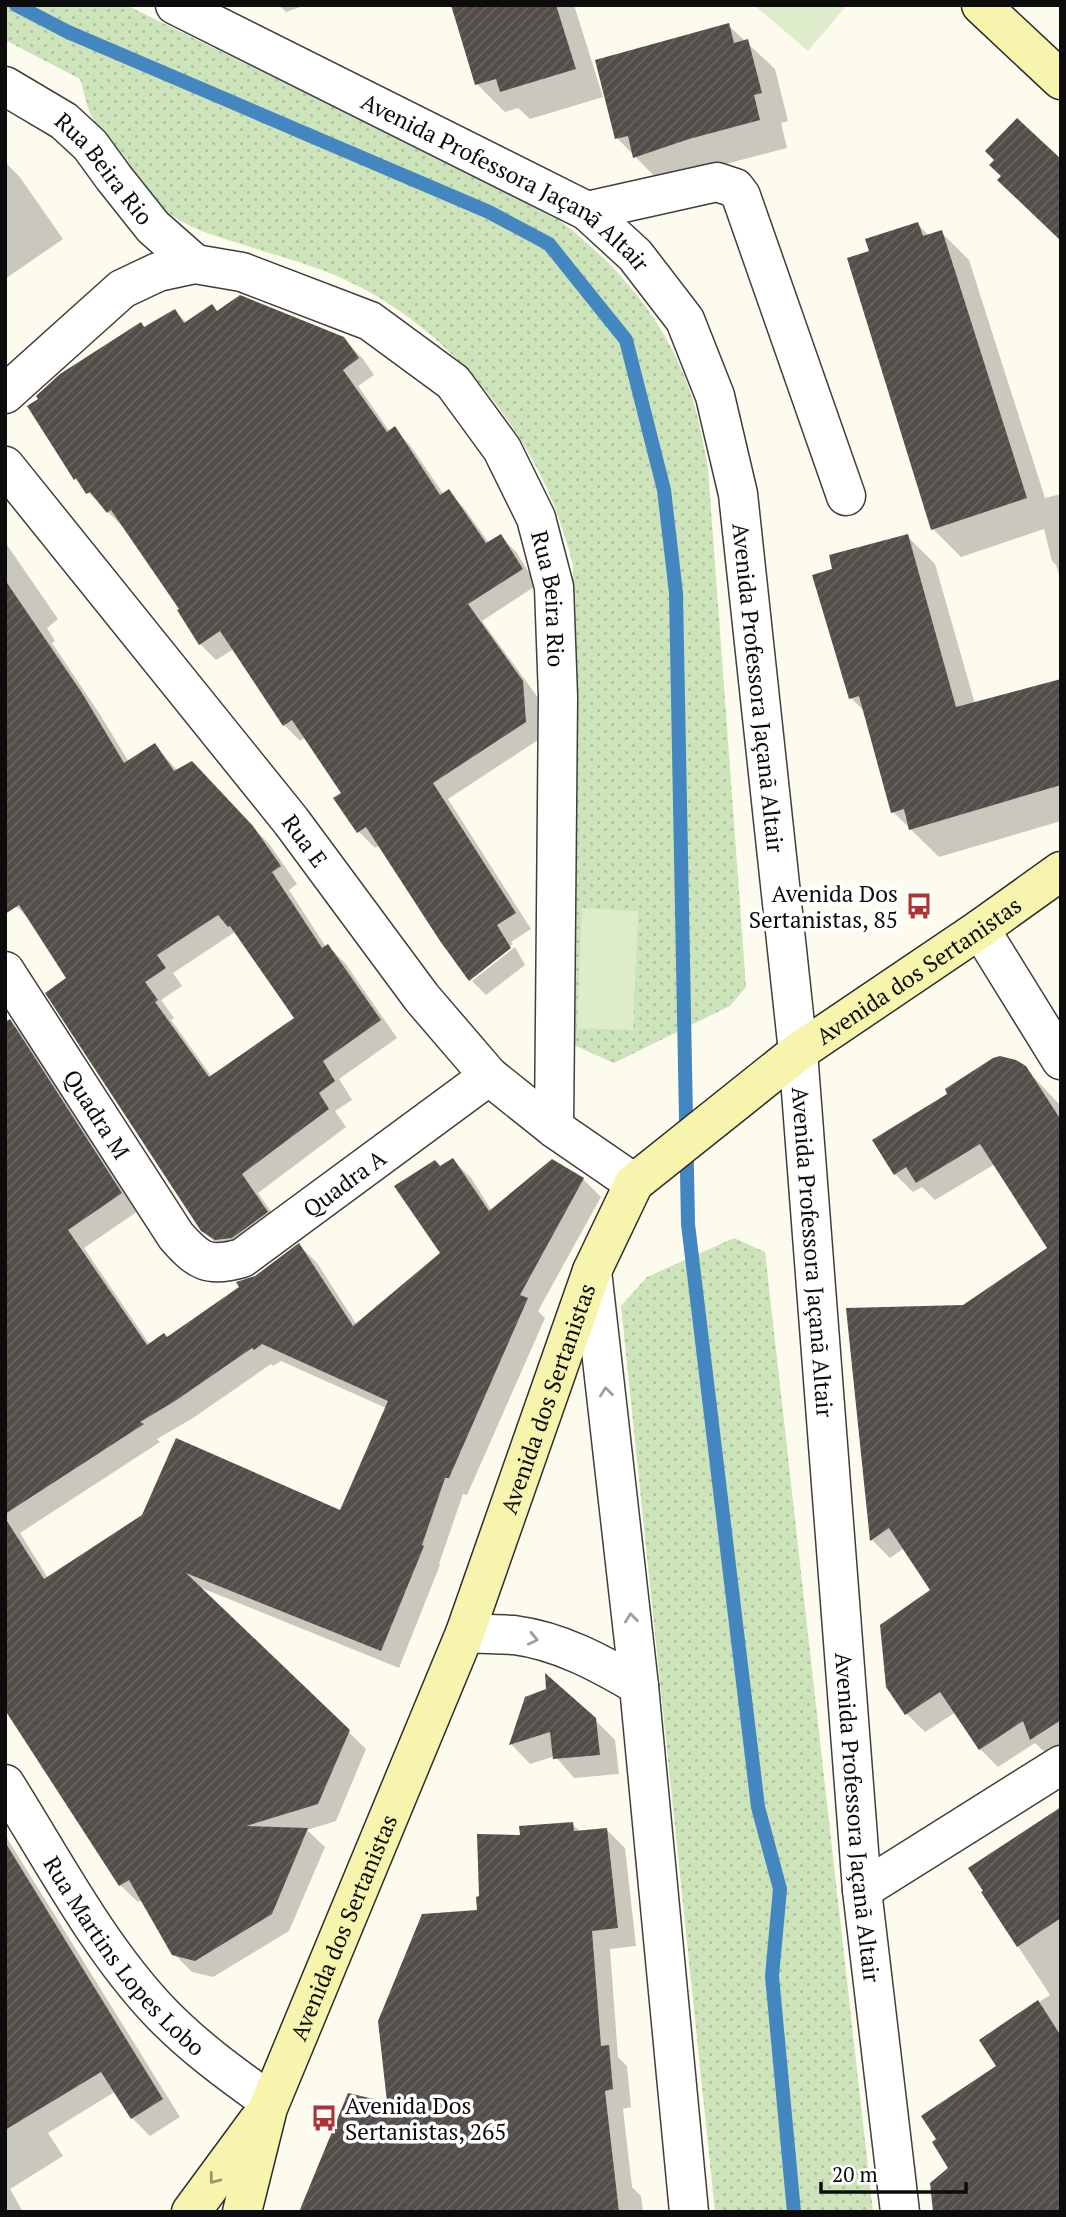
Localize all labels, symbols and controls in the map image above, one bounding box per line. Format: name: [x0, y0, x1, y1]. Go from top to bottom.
street label: Avenida Professora Jaçanã Altair: [356, 85, 657, 277]
street label: Rua Beira Rio: [49, 105, 161, 231]
street label: Avenida Professora Jaçanã Altair: [726, 521, 792, 854]
street label: Rua Beira Rio: [524, 527, 572, 668]
street label: Rua E: [276, 808, 335, 873]
place label: Avenida Dos Sertanistas, 85: [749, 878, 898, 935]
street label: Avenida dos Sertanistas: [810, 889, 1027, 1051]
bus stop icon: Avenida Dos Sertanistas, 85: [904, 891, 934, 921]
street label: Quadra M: [57, 1063, 138, 1165]
street label: Avenida Professora Jaçanã Altair: [785, 1086, 841, 1419]
street label: Quadra A: [296, 1142, 392, 1224]
street label: Avenida dos Sertanistas: [493, 1279, 602, 1518]
one-way arrow: [599, 1386, 614, 1397]
one-way arrow: [624, 1612, 639, 1624]
one-way arrow: [527, 1631, 539, 1646]
street label: Avenida Professora Jaçanã Altair: [828, 1651, 888, 1984]
street label: Avenida dos Sertanistas: [282, 1809, 404, 2045]
street label: Rua Martins Lopes Lobo: [37, 1850, 212, 2063]
place label: Avenida Dos Sertanistas, 265: [345, 2090, 506, 2147]
bus stop icon: Avenida Dos Sertanistas, 265: [309, 2103, 339, 2133]
scale bar: [821, 2150, 966, 2194]
text: 20 m: [832, 2160, 878, 2188]
one-way arrow: [210, 2172, 223, 2184]

